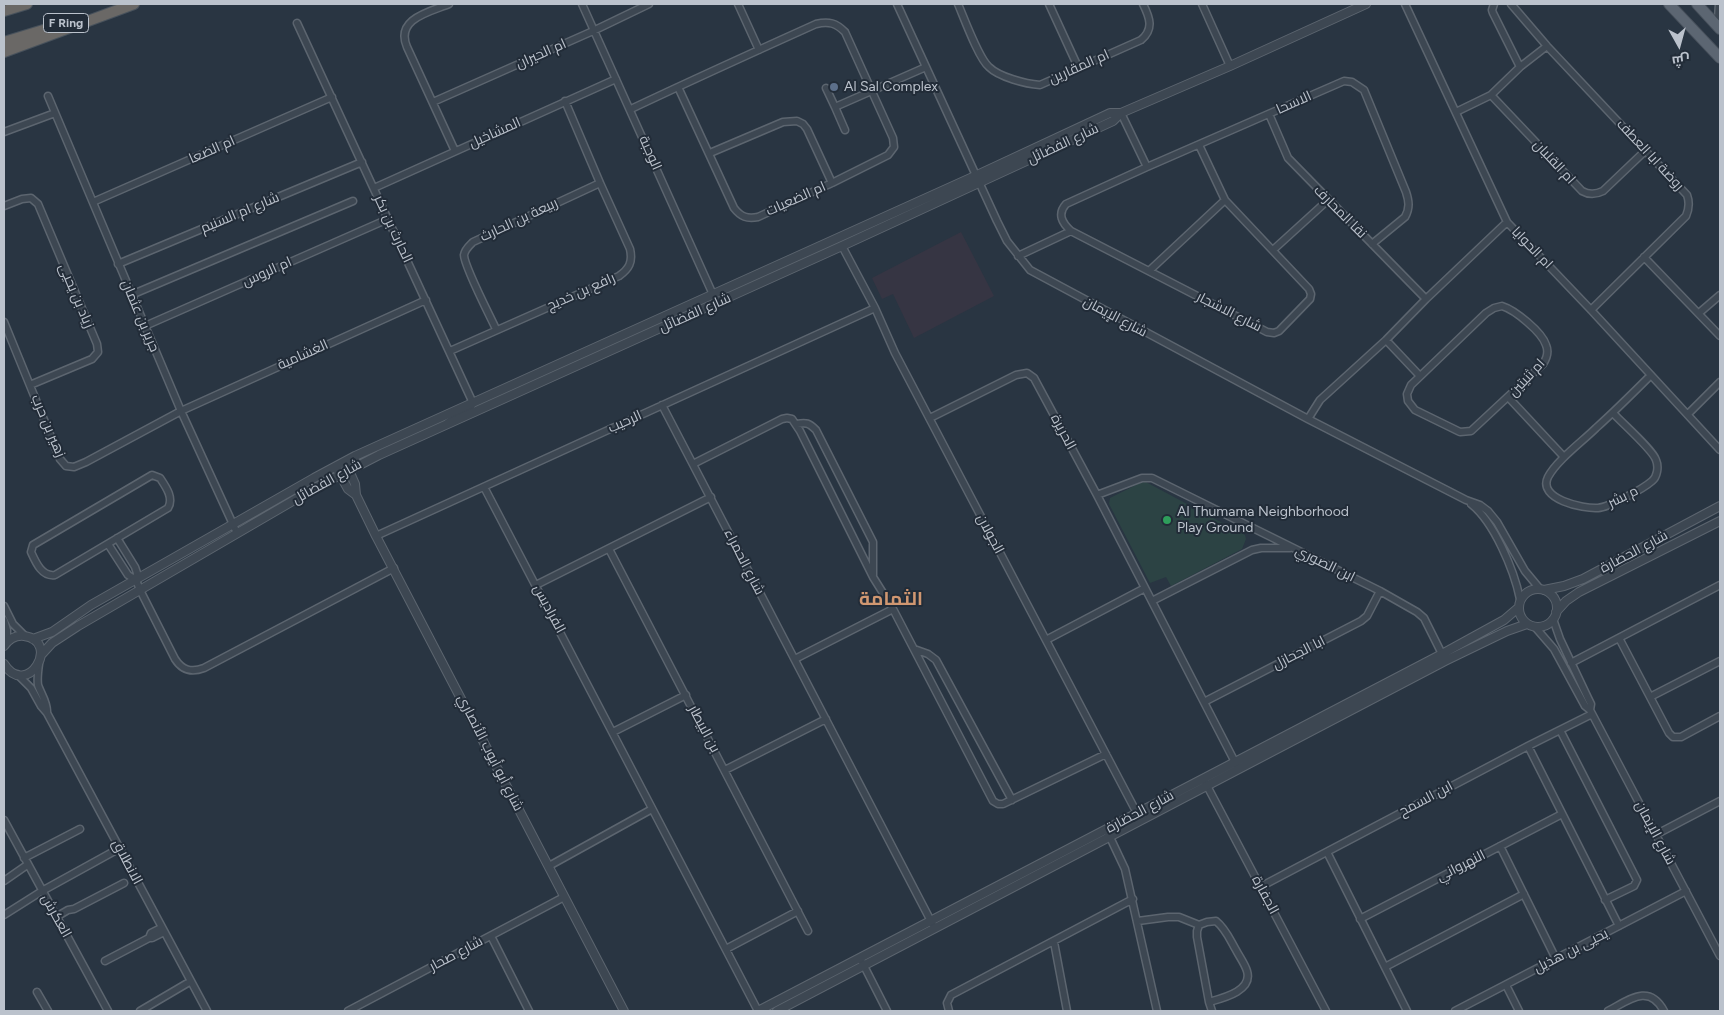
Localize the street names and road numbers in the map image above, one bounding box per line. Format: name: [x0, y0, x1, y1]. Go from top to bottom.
road number: F Ring: [44, 13, 88, 32]
street label: ام الحيران: [513, 35, 569, 73]
street label: ام المقارين: [1046, 46, 1112, 88]
street label: الاسحا: [1274, 88, 1314, 118]
street label: المشاخيل: [467, 114, 523, 152]
street label: روضة ابا العطف: [1613, 116, 1687, 194]
street label: شارع الفضائل: [1025, 120, 1101, 168]
street label: ام الضعا: [186, 132, 238, 168]
street label: الوجبة: [635, 133, 665, 173]
street label: ام القلبان: [1529, 136, 1579, 188]
street label: ام الضعيات: [763, 178, 829, 220]
street label: نقا المحارف: [1310, 182, 1370, 242]
street label: شارع ام السنيم: [198, 189, 282, 237]
street label: الحارث بن بكر: [370, 193, 416, 265]
street label: ربيعة بن الحارث: [477, 195, 561, 245]
street label: ام الحوايا: [1508, 224, 1556, 272]
street label: ام الروس: [240, 254, 294, 290]
street label: زياد بن يحيى: [55, 261, 97, 331]
street label: رافع بن خديج: [544, 269, 618, 315]
street label: جرير بن عثمان: [117, 277, 163, 355]
street label: شارع الاشجار: [1193, 288, 1265, 336]
street label: شارع الفضائل: [657, 290, 733, 336]
street label: شارع الإيمان: [1080, 293, 1150, 341]
street label: الغشامية: [275, 336, 331, 374]
street label: ام ثنيتين: [1505, 355, 1549, 401]
street label: زهير بن حرب: [27, 392, 69, 460]
street label: الرحيب: [606, 407, 644, 437]
street label: الحريرة: [1047, 412, 1079, 452]
street label: شارع الفضائل: [289, 456, 365, 508]
street label: م بشر: [1605, 482, 1641, 512]
street label: الجولان: [973, 511, 1007, 557]
street label: شارع الحمراء: [720, 526, 768, 598]
street label: شارع الحضارة: [1597, 527, 1671, 577]
street label: ابن الصوري: [1292, 542, 1358, 586]
street label: الفراديس: [529, 582, 569, 636]
street label: ابا الجحازل: [1270, 633, 1328, 673]
street label: شارع أبو أيوب الأنصاري: [453, 692, 527, 814]
street label: بن البيطار: [685, 702, 723, 756]
street label: ابن السمح: [1396, 778, 1456, 820]
street label: شارع الحضارة: [1103, 787, 1177, 837]
street label: شارع الإيمان: [1631, 798, 1679, 868]
street label: الانطلاق: [108, 837, 146, 887]
street label: النهرواني: [1434, 847, 1488, 885]
street label: الجفارة: [1248, 873, 1282, 917]
street label: العكرش: [37, 891, 75, 941]
street label: يحيى بن هذيل: [1531, 925, 1611, 977]
street label: شارع صحار: [426, 933, 486, 975]

